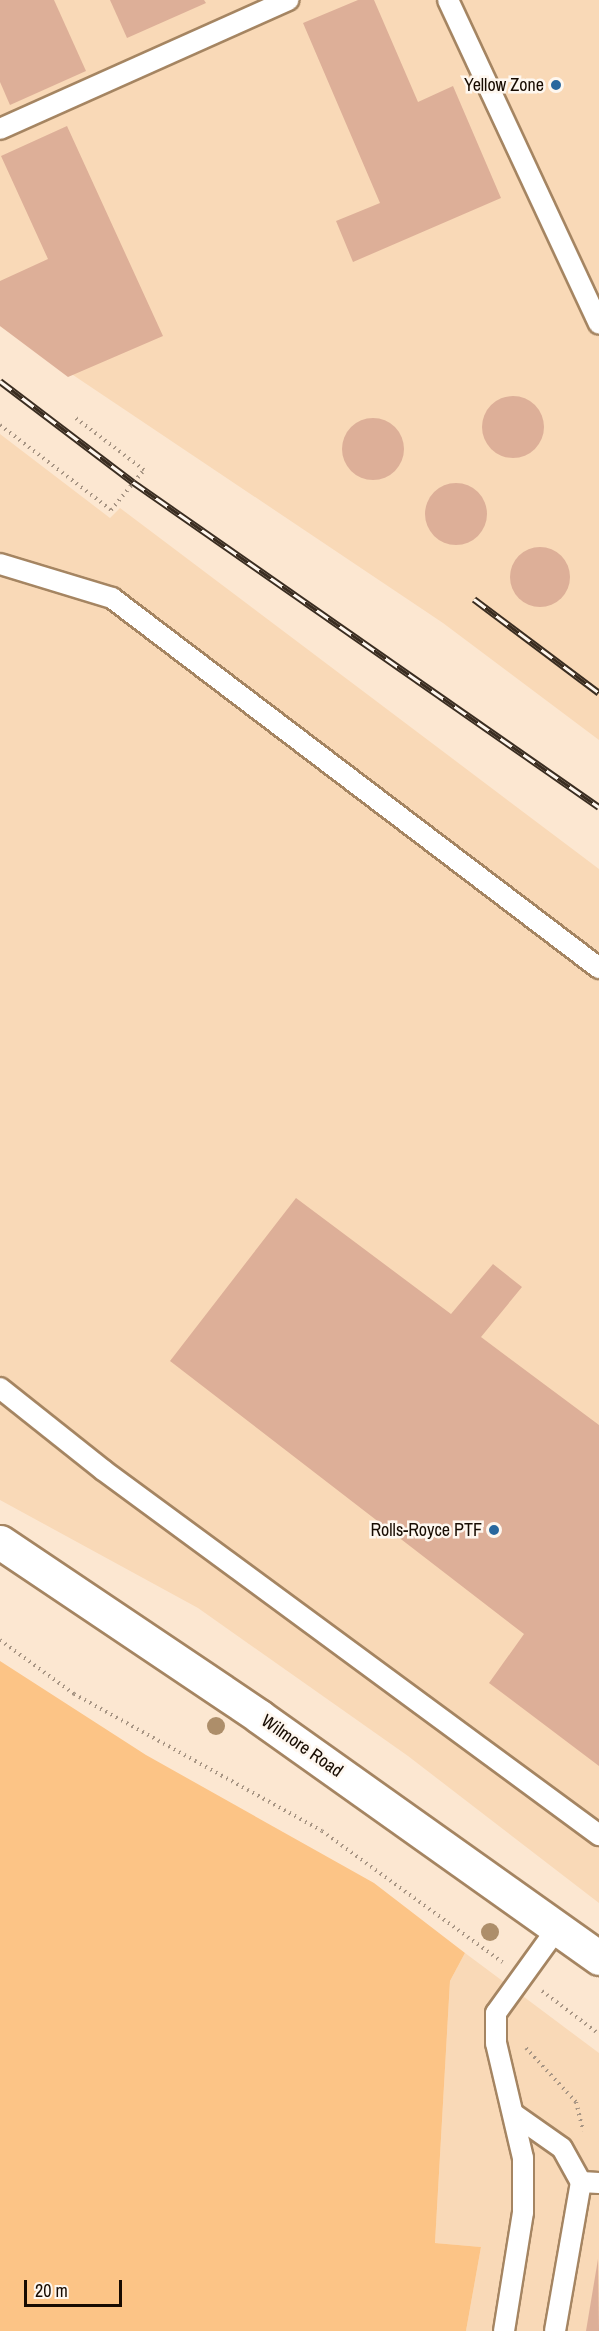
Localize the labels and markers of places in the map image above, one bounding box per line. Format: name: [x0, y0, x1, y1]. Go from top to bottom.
place label: Yellow Zone: [464, 74, 544, 96]
marker: Yellow Zone: [549, 78, 563, 92]
place label: Rolls-Royce PTF: [370, 1519, 482, 1541]
marker: Rolls-Royce PTF: [487, 1523, 501, 1537]

